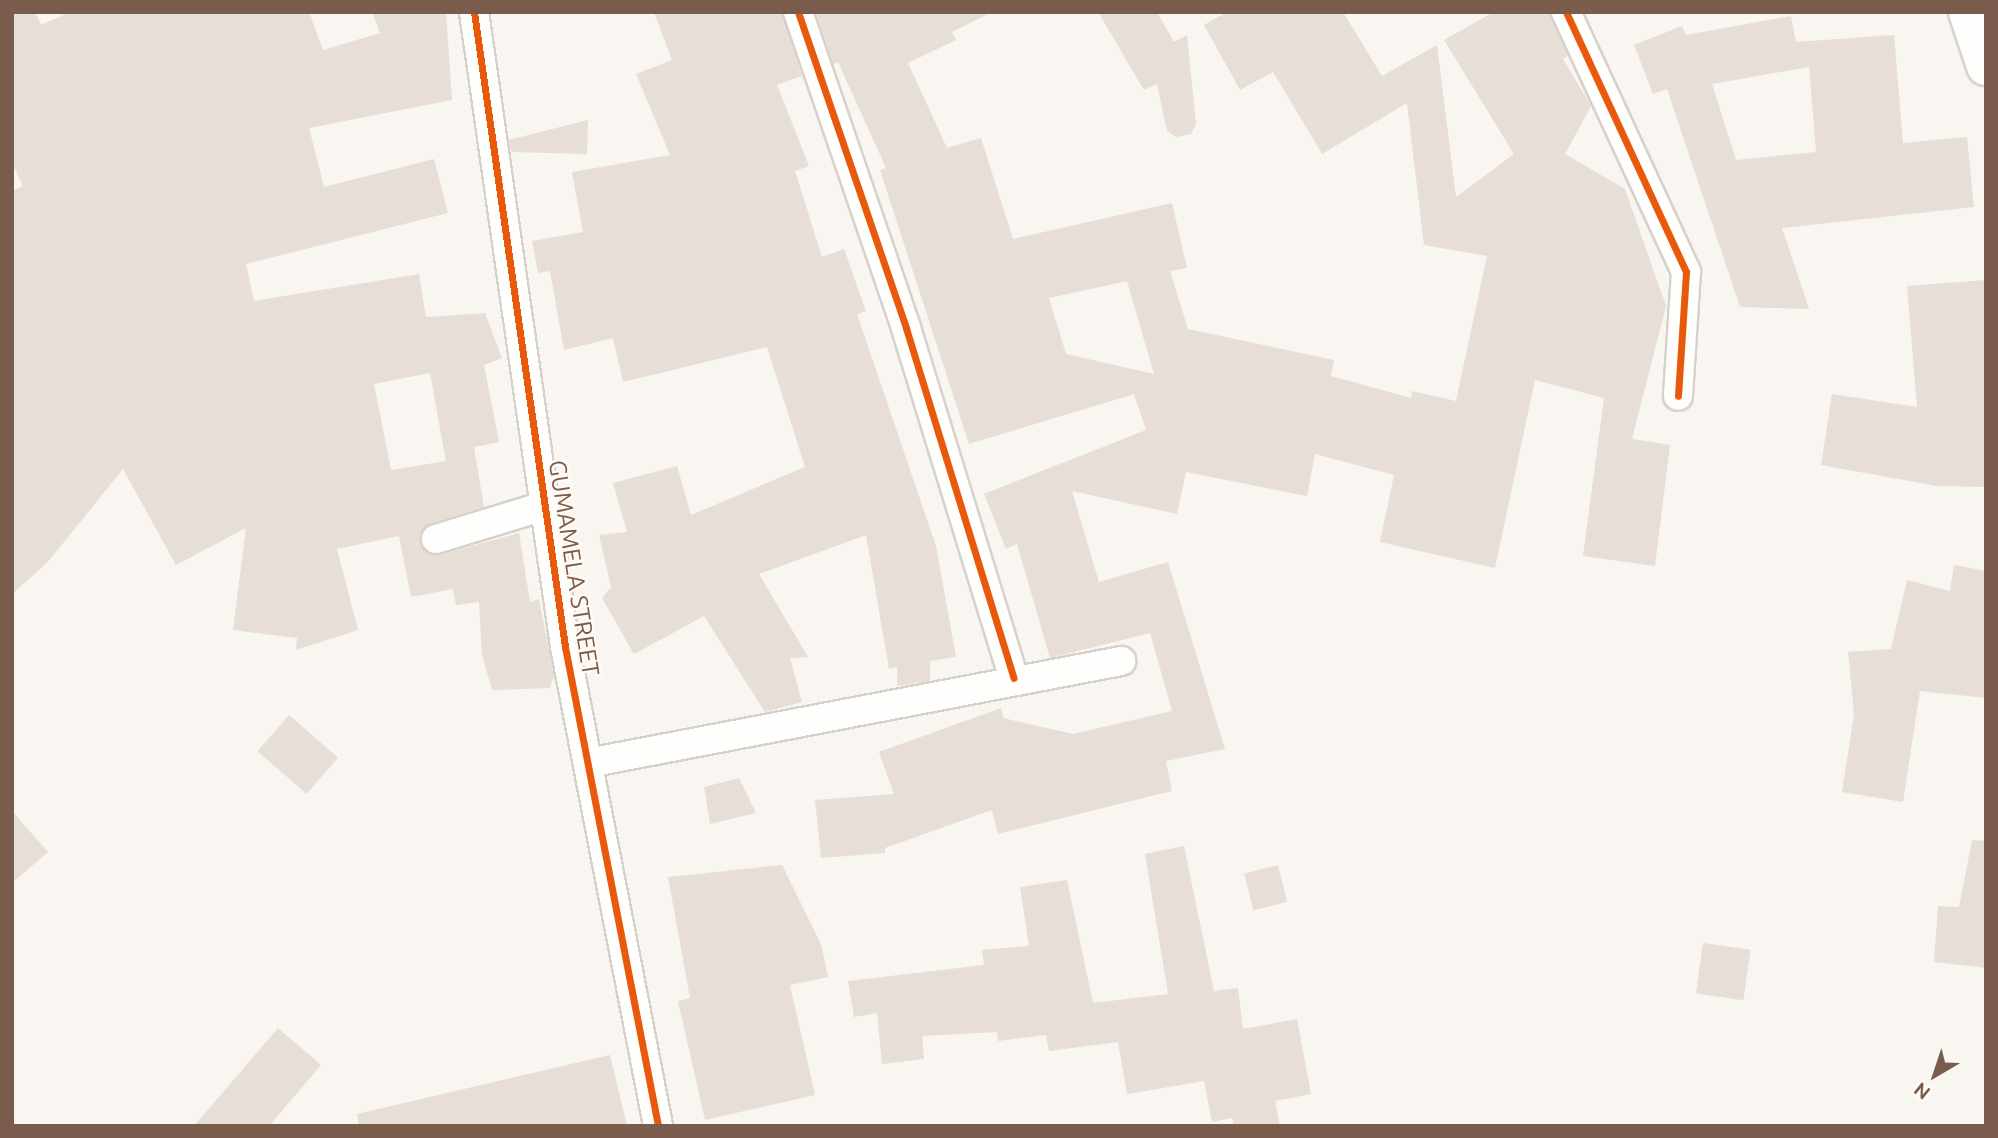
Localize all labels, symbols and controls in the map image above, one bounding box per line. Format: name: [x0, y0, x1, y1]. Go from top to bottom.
street label: GUMAMELA STREET: [543, 458, 605, 678]
north arrow: [1900, 1040, 1970, 1110]
text: N: [1909, 1078, 1934, 1104]

